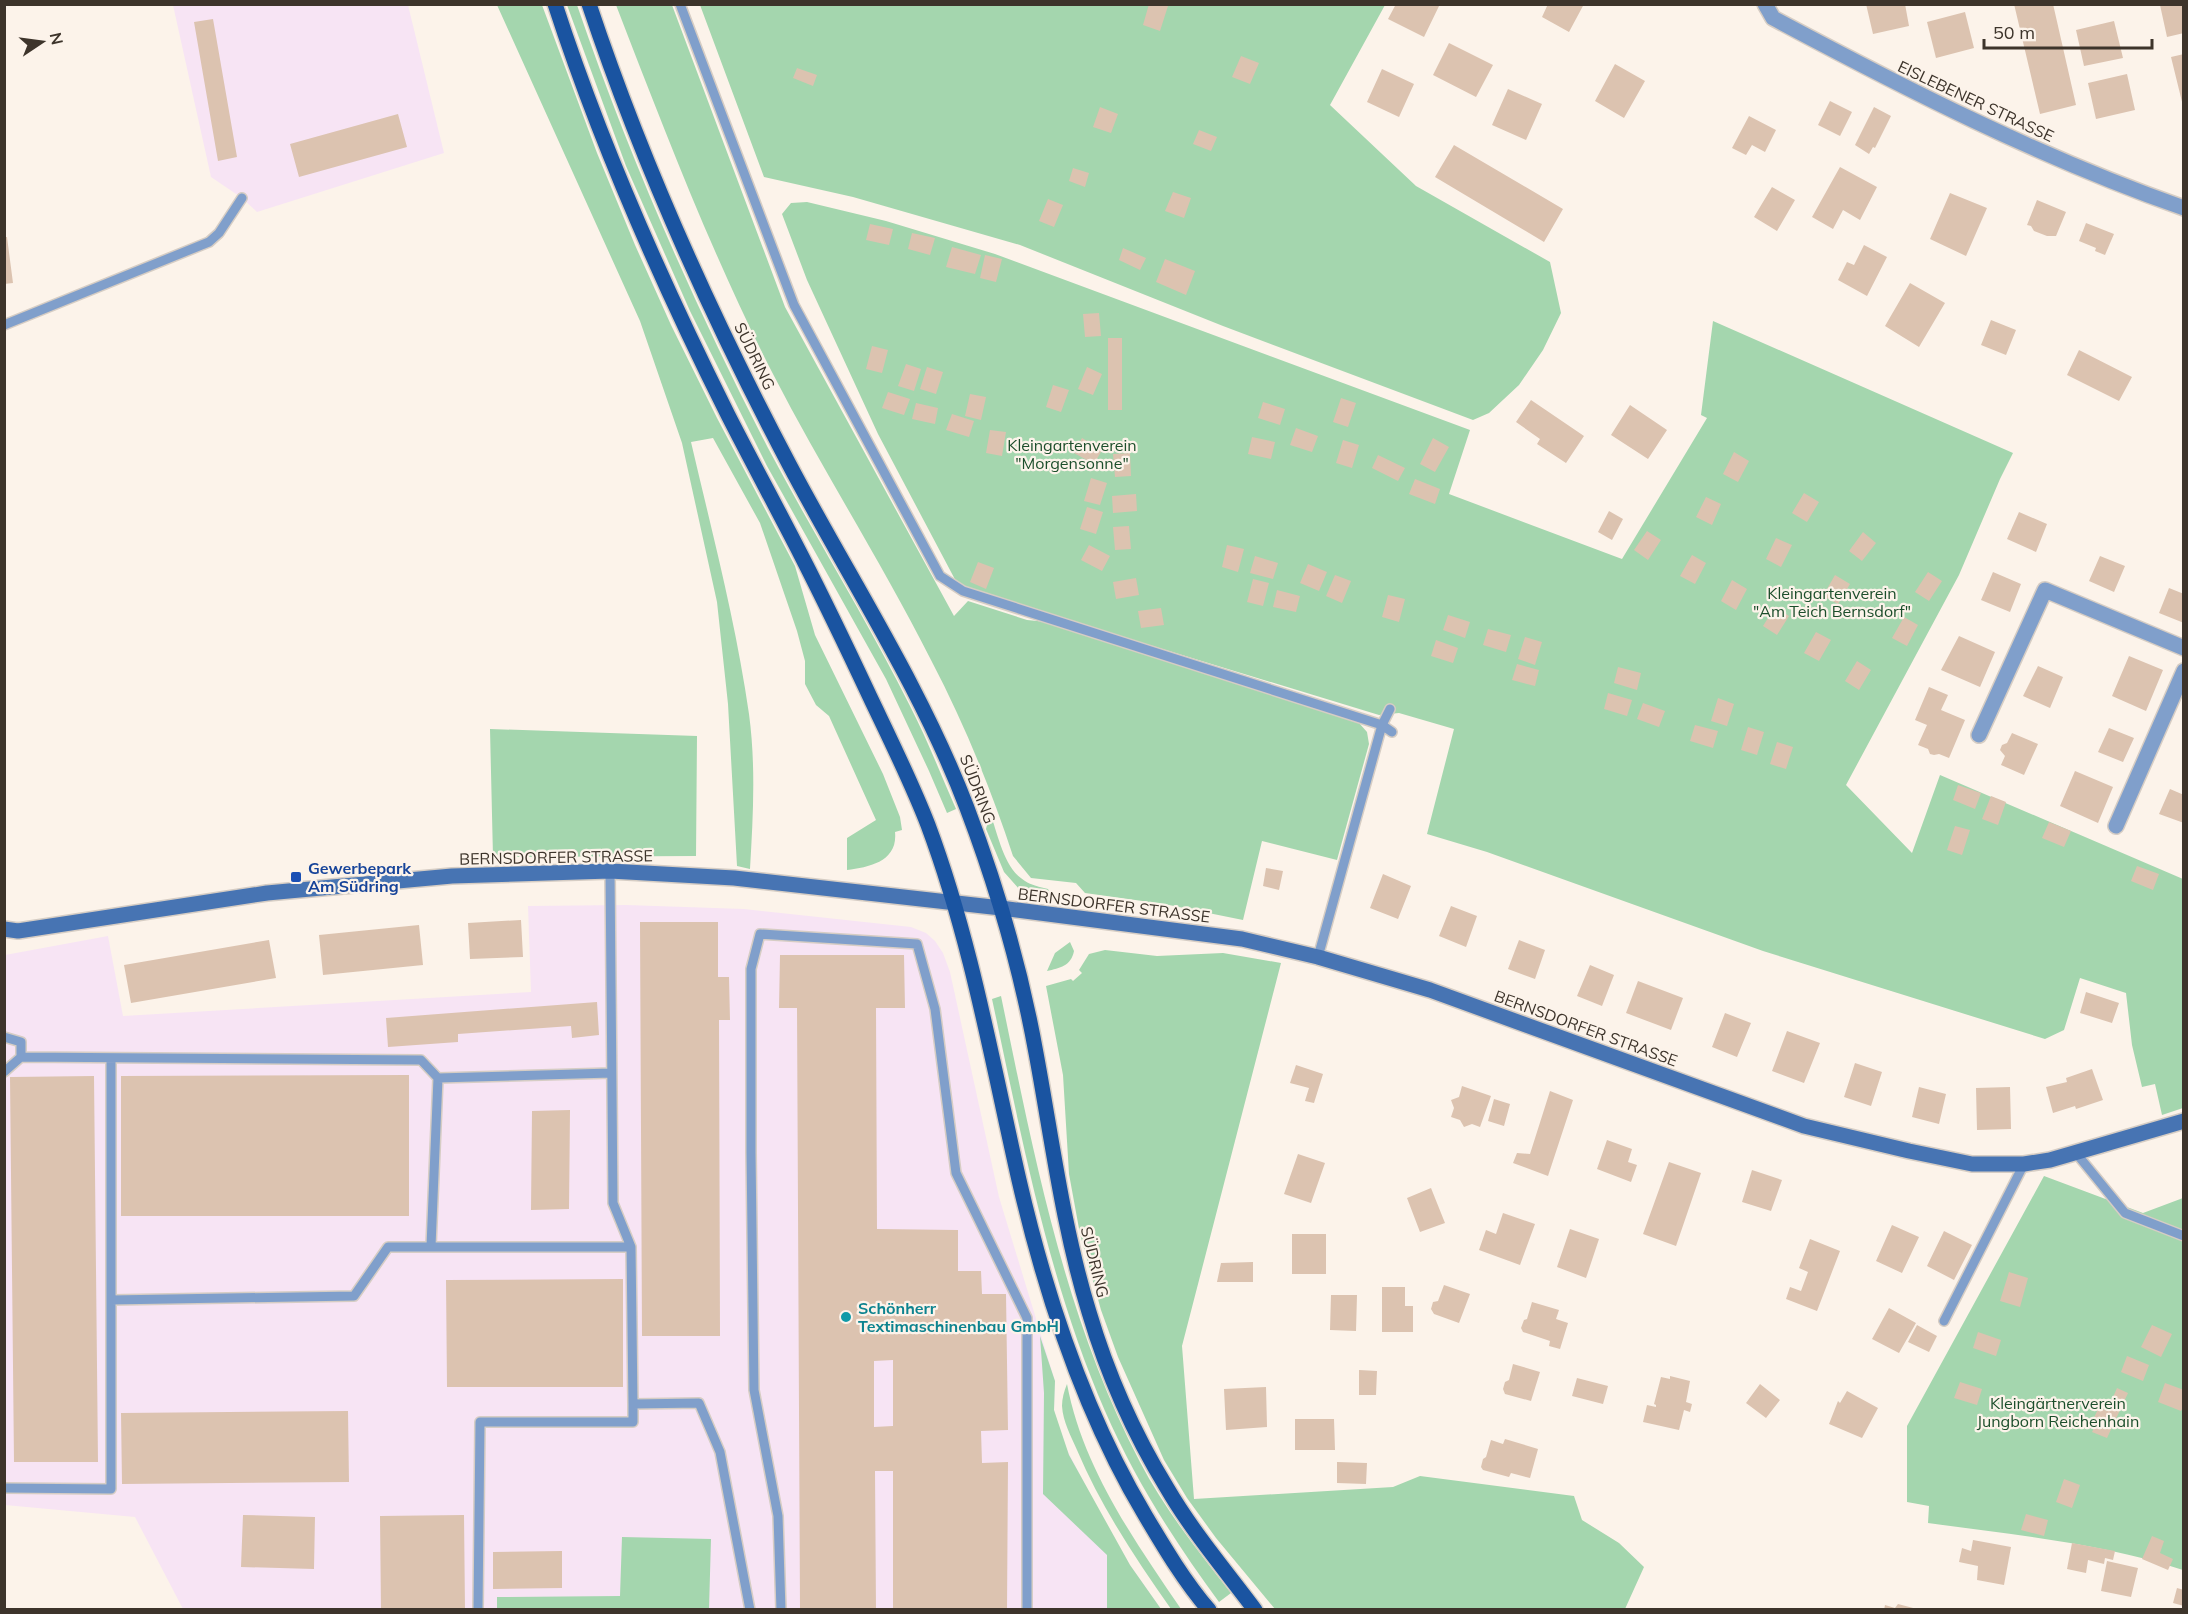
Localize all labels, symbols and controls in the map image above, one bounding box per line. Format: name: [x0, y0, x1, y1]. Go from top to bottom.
north arrow: [12, 12, 72, 72]
scale bar: [1984, 12, 2152, 50]
text: 50 m: [1993, 21, 2035, 44]
text: N: [46, 30, 68, 47]
street label: EISLEBENER STRASSE: [1895, 56, 2057, 146]
street label: SÜDRING: [730, 319, 780, 393]
park label: Kleingartenverein "Morgensonne": [1007, 435, 1137, 473]
park label: Kleingartenverein "Am Teich Bernsdorf": [1753, 583, 1911, 621]
street label: SÜDRING: [956, 752, 1000, 826]
street label: BERNSDORFER STRASSE: [459, 845, 653, 869]
place label: Gewerbepark Am Südring: [308, 858, 412, 896]
marker: Gewerbepark Am Südring: [289, 870, 303, 884]
street label: BERNSDORFER STRASSE: [1017, 883, 1211, 927]
street label: BERNSDORFER STRASSE: [1492, 985, 1680, 1071]
street label: SÜDRING: [1077, 1224, 1113, 1300]
place label: Schönherr Textimaschinenbau GmbH: [858, 1298, 1059, 1336]
marker: Schönherr Textimaschinenbau GmbH: [839, 1310, 853, 1324]
park label: Kleingärtnerverein Jungborn Reichenhain: [1977, 1393, 2139, 1431]

